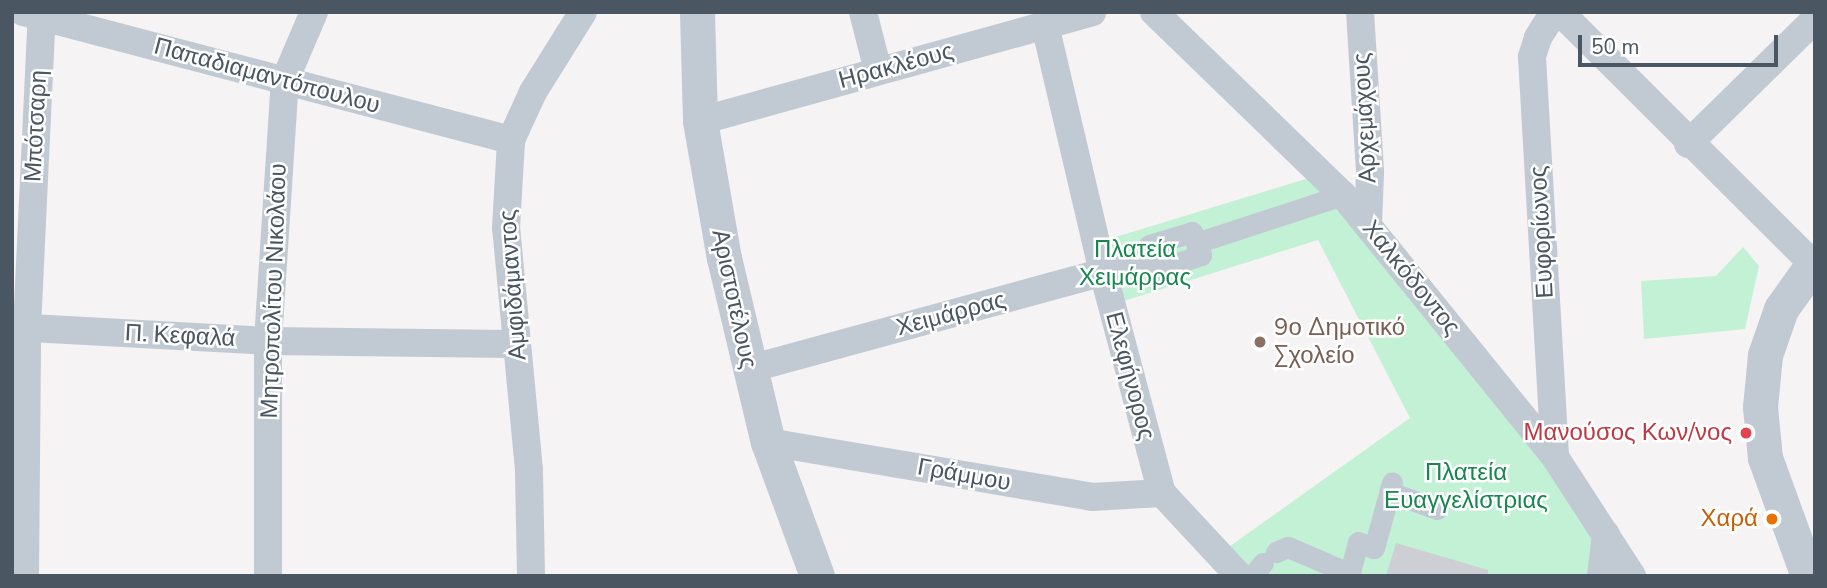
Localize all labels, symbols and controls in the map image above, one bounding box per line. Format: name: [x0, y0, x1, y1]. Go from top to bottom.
scale bar: [1582, 21, 1782, 65]
street label: Παπαδιαμαντόπουλου: [151, 32, 383, 120]
text: 50 m: [1591, 33, 1640, 61]
street label: Ηρακλέους: [835, 37, 957, 95]
street label: Αρχεμάχους: [1347, 52, 1383, 184]
street label: Μπότσαρη: [19, 69, 53, 183]
street label: Μητροπολίτου Νικολάου: [255, 163, 293, 419]
street label: Ευφορίωνος: [1524, 165, 1560, 299]
street label: Αμφιδάμαντος: [493, 209, 533, 361]
street label: Χαλκόδοντος: [1356, 215, 1466, 341]
street label: Αριστοτέλους: [705, 227, 763, 371]
park label: Πλατεία Χειμάρρας: [1079, 236, 1191, 292]
street label: Χειμάρρας: [893, 286, 1009, 342]
street label: Ελεφήνορος: [1099, 309, 1161, 443]
place label: 9ο Δημοτικό Σχολείο: [1274, 314, 1405, 370]
street label: Π. Κεφαλά: [124, 319, 236, 353]
marker: 9ο Δημοτικό Σχολείο: [1252, 334, 1268, 350]
place label: Μανούσος Κων/νος: [1524, 419, 1732, 447]
marker: Μανούσος Κων/νος: [1738, 425, 1754, 441]
street label: Γράμμου: [915, 453, 1013, 497]
park label: Πλατεία Ευαγγελίστριας: [1384, 459, 1548, 515]
place label: Χαρά: [1701, 505, 1758, 533]
marker: Χαρά: [1764, 511, 1780, 527]

